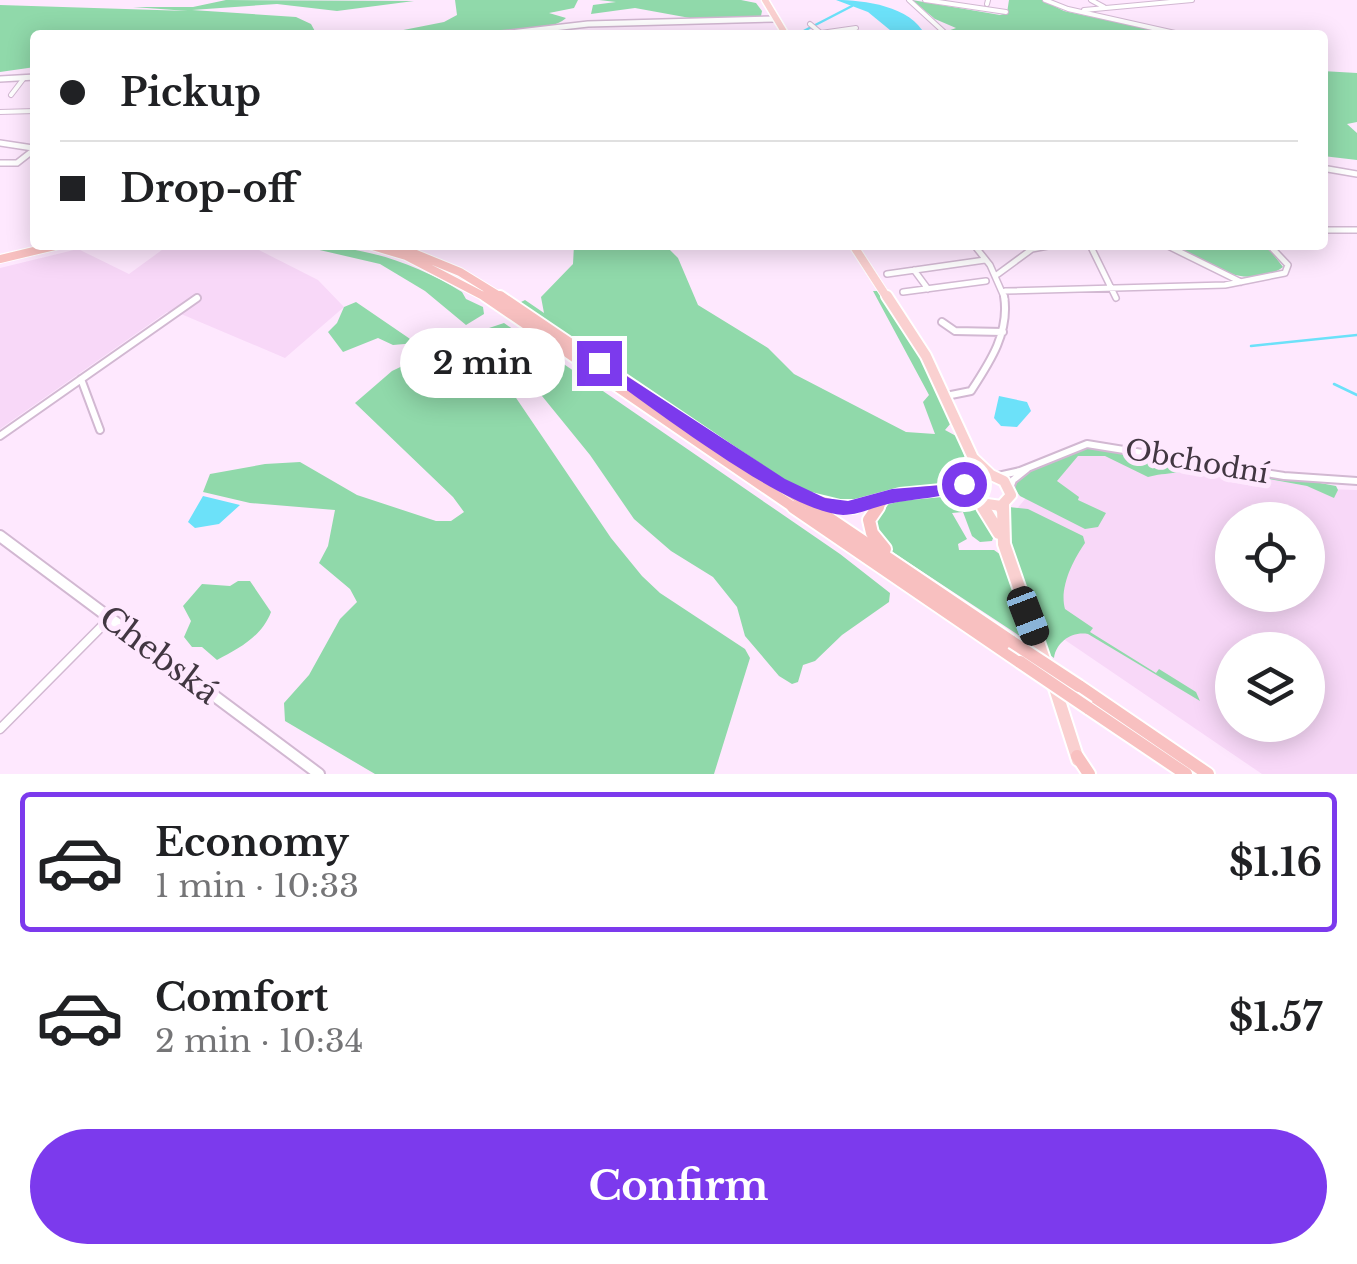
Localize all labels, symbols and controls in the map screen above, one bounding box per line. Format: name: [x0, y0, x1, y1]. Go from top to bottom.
text: Pickup: [120, 69, 261, 116]
text: Drop-off: [120, 165, 297, 212]
callout: 2 min: [399, 328, 564, 398]
route end: [577, 341, 622, 386]
text: 2 min: [433, 343, 532, 383]
street label: Obchodní: [1122, 432, 1272, 491]
route start: [942, 462, 987, 507]
map controls: [1215, 502, 1325, 742]
button: locate: [1215, 502, 1325, 612]
car: [1003, 583, 1053, 649]
street label: Chebská: [91, 597, 227, 713]
button: layers: [1215, 632, 1325, 742]
icon: car: [35, 817, 125, 907]
text: Economy: [155, 819, 349, 866]
text: $1.16: [1229, 839, 1322, 886]
text: 1 min · 10:33: [155, 866, 359, 906]
icon: car: [35, 972, 125, 1062]
text: Comfort: [155, 974, 328, 1021]
text: $1.57: [1229, 994, 1322, 1041]
text: 2 min · 10:34: [155, 1021, 363, 1061]
button: Confirm: [30, 1129, 1327, 1244]

